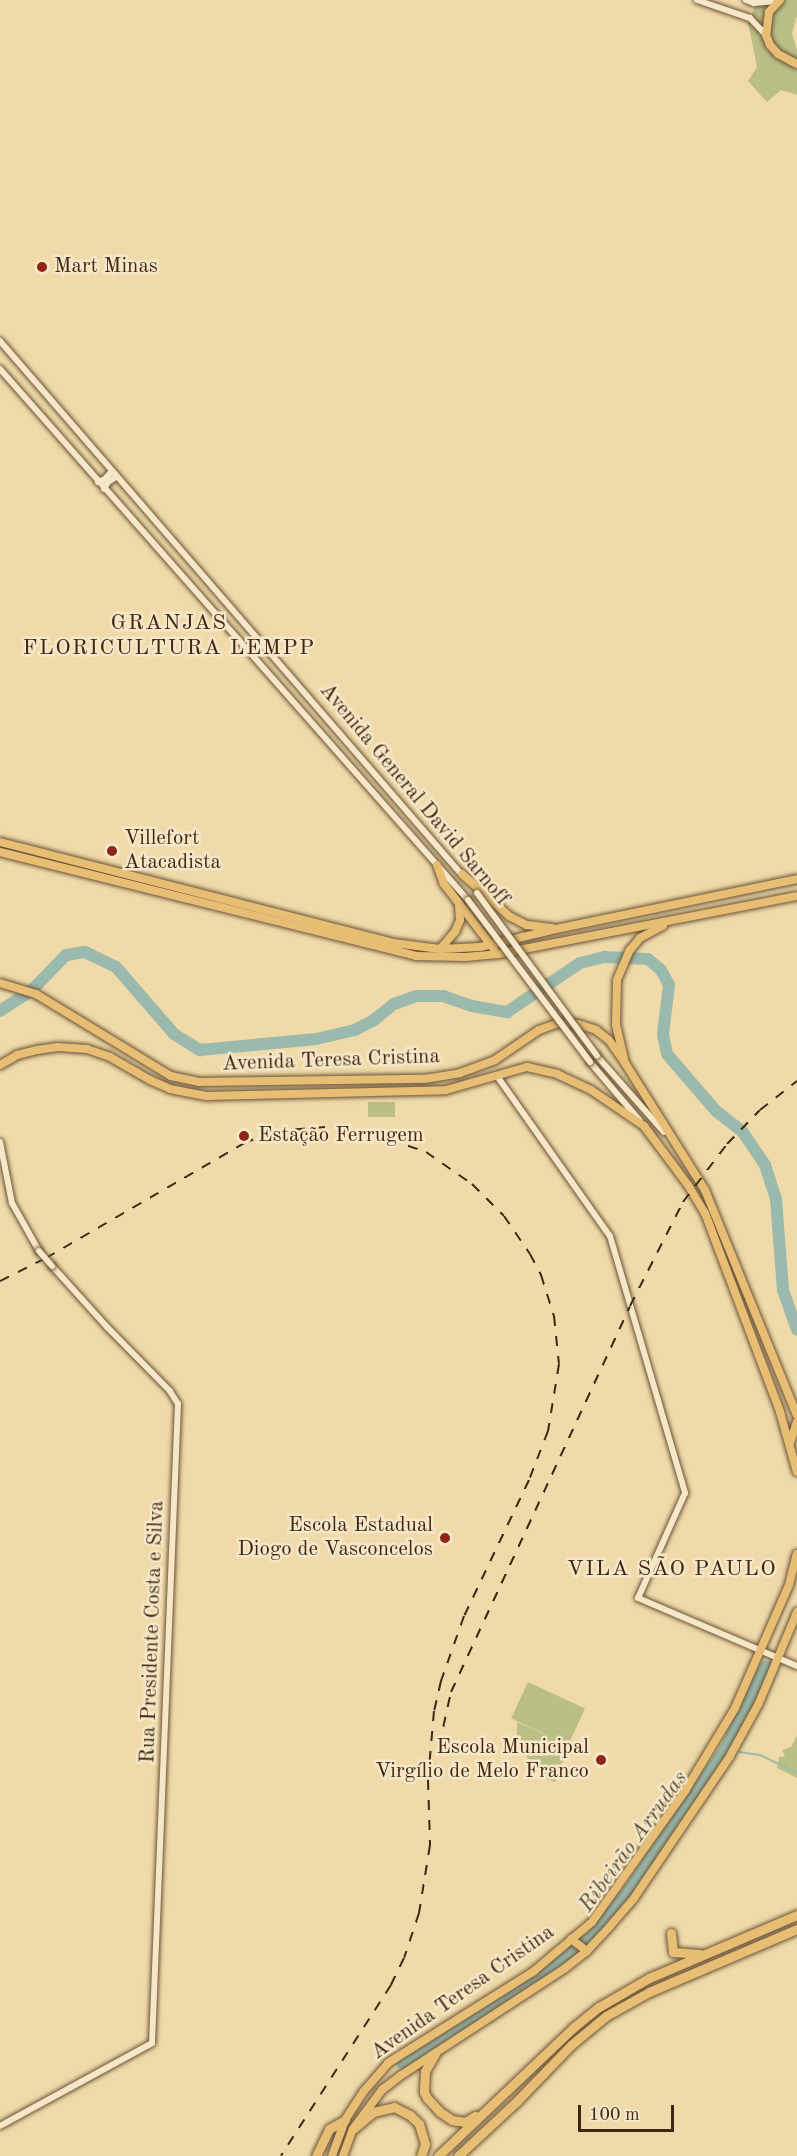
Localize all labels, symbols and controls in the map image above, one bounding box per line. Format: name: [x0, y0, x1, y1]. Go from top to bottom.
place label: Mart Minas: [54, 254, 158, 280]
marker: Mart Minas: [35, 260, 49, 274]
district label: GRANJAS FLORICULTURA LEMPP: [23, 610, 315, 662]
street label: Avenida General David Sarnoff: [314, 679, 514, 911]
place label: Villefort Atacadista: [124, 826, 221, 876]
marker: Villefort Atacadista: [105, 844, 119, 858]
street label: Avenida Teresa Cristina: [222, 1045, 440, 1077]
place label: Estação Ferrugem: [258, 1123, 424, 1149]
marker: Estação Ferrugem: [235, 1127, 253, 1145]
street label: Rua Presidente Costa e Silva: [136, 1500, 170, 1764]
place label: Escola Estadual Diogo de Vasconcelos: [237, 1513, 433, 1563]
marker: Escola Estadual Diogo de Vasconcelos: [438, 1531, 452, 1545]
district label: VILA SÃO PAULO: [567, 1557, 777, 1583]
place label: Escola Municipal Virgílio de Melo Franco: [375, 1735, 589, 1785]
marker: Escola Municipal Virgílio de Melo Franco: [594, 1753, 608, 1767]
water label: Ribeirão Arrudas: [574, 1766, 694, 1918]
street label: Avenida Teresa Cristina: [367, 1920, 559, 2066]
scale bar: [581, 2093, 677, 2131]
text: 100 m: [589, 2106, 640, 2124]

